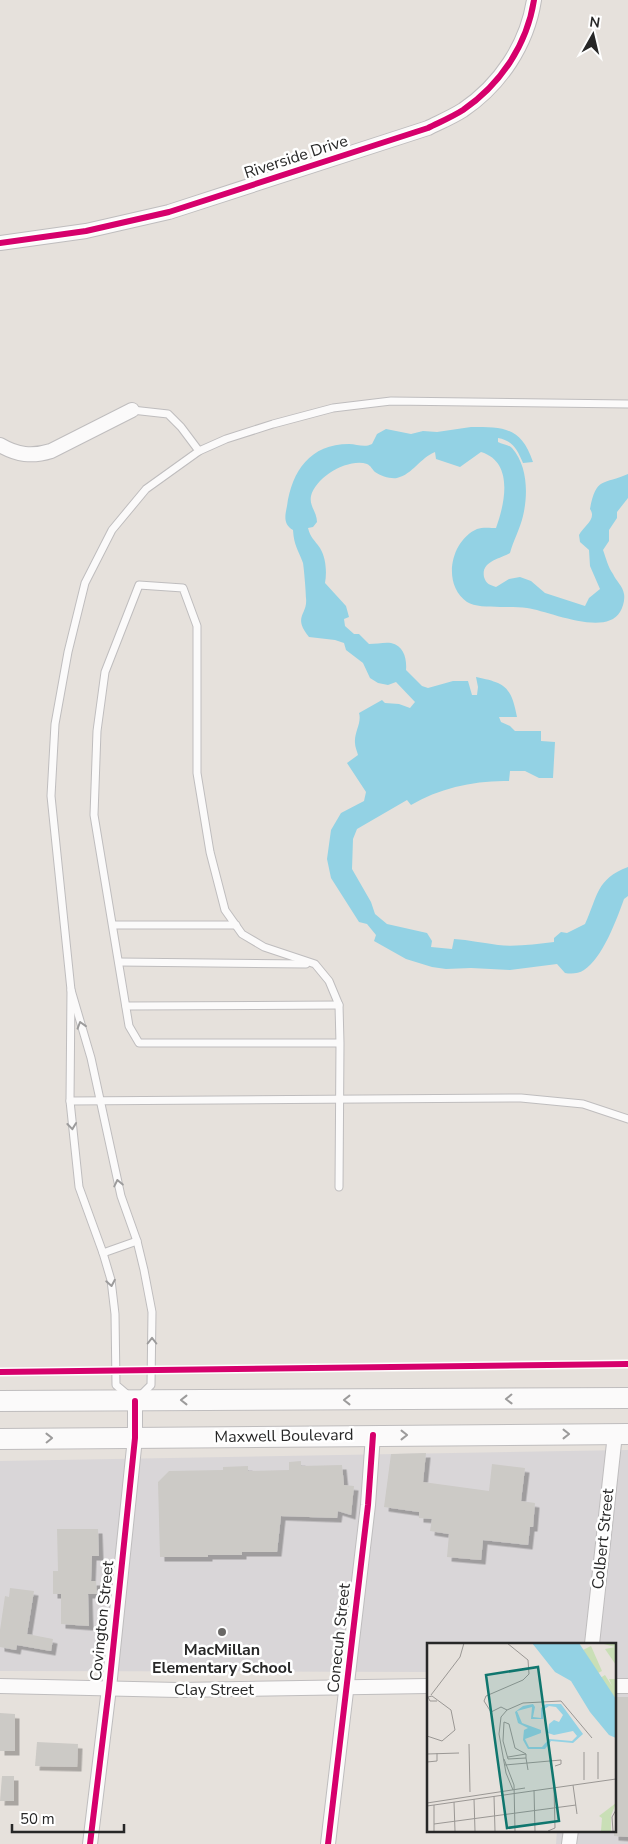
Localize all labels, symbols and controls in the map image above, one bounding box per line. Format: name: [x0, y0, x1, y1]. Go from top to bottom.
north arrow: [568, 10, 618, 60]
text: N: [588, 12, 601, 33]
street label: Riverside Drive: [241, 130, 351, 184]
one-way arrow: [77, 1021, 87, 1030]
one-way arrow: [67, 1123, 78, 1131]
one-way arrow: [114, 1179, 124, 1188]
one-way arrow: [105, 1279, 115, 1288]
one-way arrow: [147, 1337, 157, 1344]
one-way arrow: [505, 1394, 513, 1404]
one-way arrow: [180, 1395, 188, 1405]
one-way arrow: [343, 1395, 350, 1405]
street label: Maxwell Boulevard: [214, 1424, 354, 1448]
one-way arrow: [562, 1429, 570, 1439]
one-way arrow: [400, 1430, 408, 1440]
one-way arrow: [45, 1433, 53, 1444]
street label: Colbert Street: [587, 1487, 619, 1590]
street label: Covington Street: [85, 1559, 119, 1682]
street label: Conecuh Street: [322, 1582, 356, 1694]
marker: MacMillan Elementary School: [216, 1626, 228, 1638]
place label: MacMillan Elementary School: [152, 1639, 292, 1679]
inset map: [427, 1643, 616, 1832]
street label: Clay Street: [174, 1679, 254, 1701]
scale bar: [12, 1802, 125, 1834]
text: 50 m: [20, 1809, 55, 1829]

